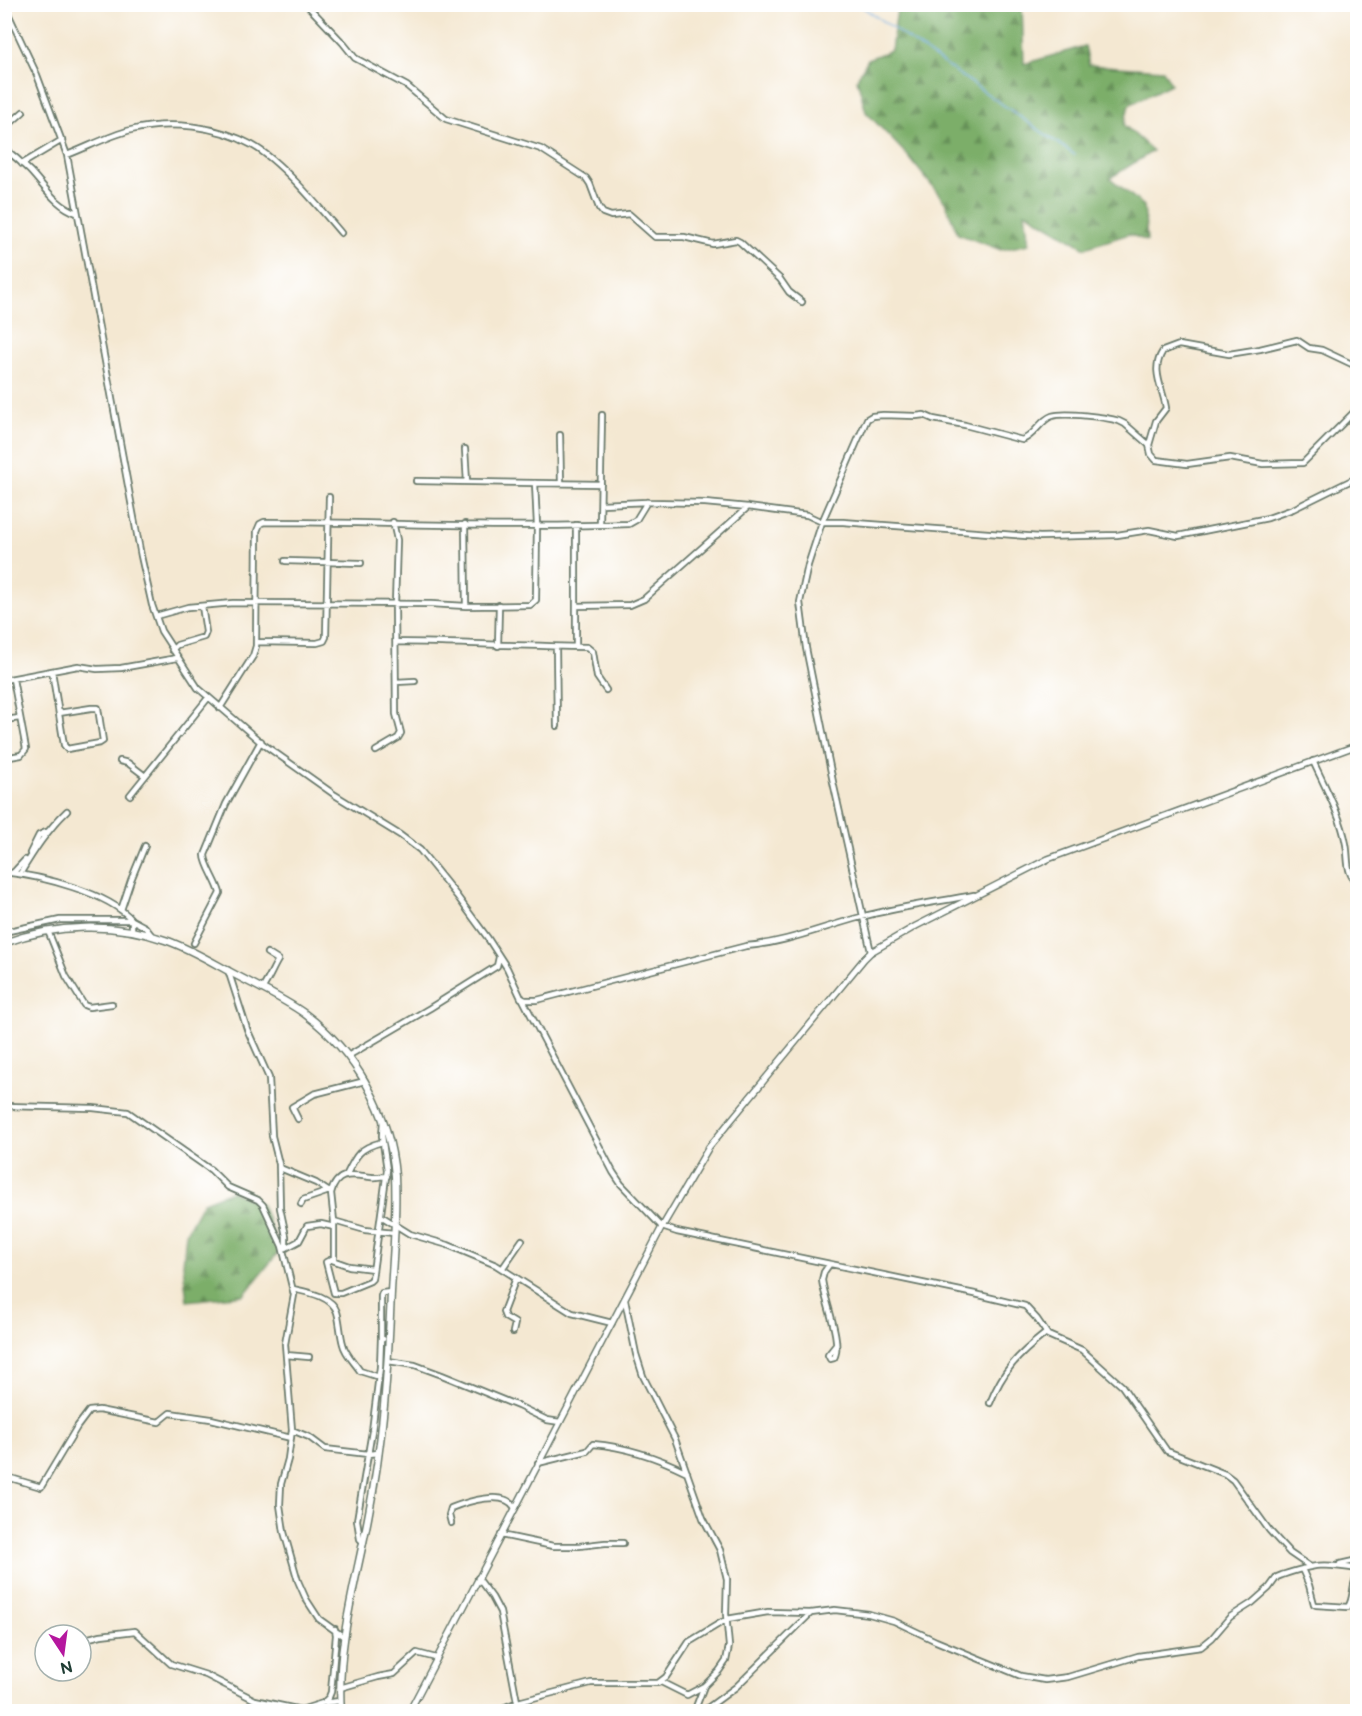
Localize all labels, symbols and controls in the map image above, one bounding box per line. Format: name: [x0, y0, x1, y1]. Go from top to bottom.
north arrow: [33, 1623, 93, 1683]
text: N: [58, 1656, 74, 1677]

